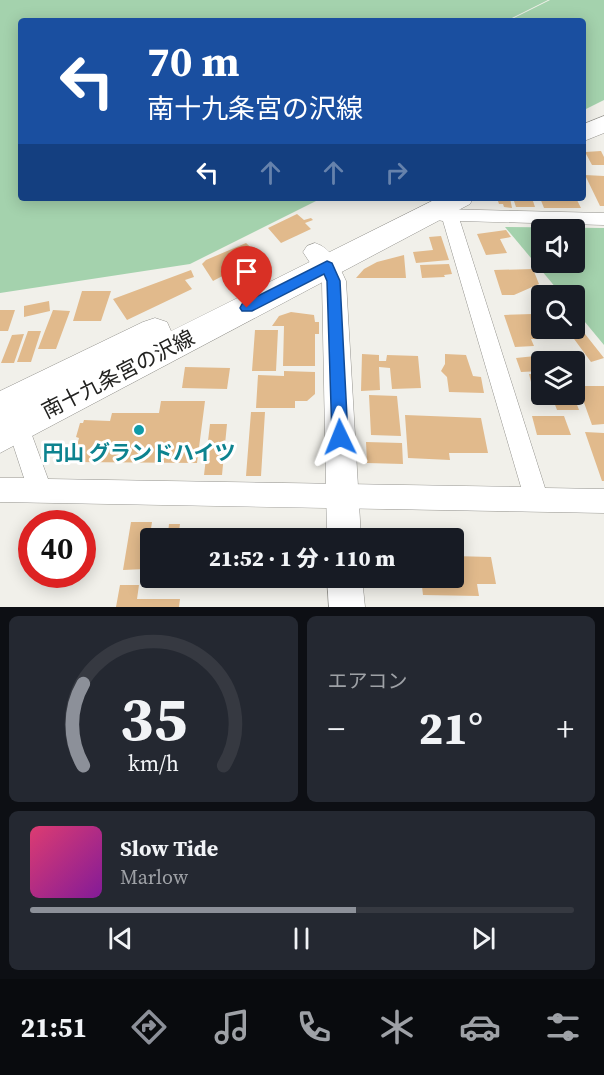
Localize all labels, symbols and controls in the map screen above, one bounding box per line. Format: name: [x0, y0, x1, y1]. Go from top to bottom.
text: 70 m: [147, 32, 240, 90]
icon: left: [48, 42, 126, 120]
text: 南十九条宮の沢線: [147, 90, 363, 127]
icon: left: [191, 156, 224, 189]
icon: ahead: [254, 156, 287, 189]
icon: ahead: [317, 156, 350, 189]
icon: right: [380, 156, 413, 189]
map controls: [531, 219, 585, 405]
button: sound: [531, 219, 585, 273]
pin: [221, 246, 272, 308]
icon: arrive: [230, 255, 263, 288]
button: search: [531, 285, 585, 339]
street label: 南十九条宮の沢線: [37, 323, 199, 425]
button: layers: [531, 351, 585, 405]
position arrow: [308, 405, 372, 469]
marker: 円山 グランドハイツ: [132, 423, 146, 437]
place label: 円山 グランドハイツ: [42, 438, 236, 467]
speed limit sign: 40: [18, 510, 96, 588]
text: 21:52 · 1 分 · 110 m: [209, 543, 395, 573]
text: エアコン: [328, 667, 408, 695]
text: 35: [119, 675, 187, 761]
text: 21°: [419, 697, 483, 759]
text: −: [328, 706, 345, 751]
text: +: [556, 706, 574, 751]
text: km/h: [128, 749, 179, 778]
text: Slow Tide: [120, 833, 218, 863]
text: Marlow: [120, 863, 188, 891]
icon: previous: [104, 922, 137, 955]
icon: pause: [285, 922, 318, 955]
icon: next: [467, 922, 500, 955]
icon: directions: [128, 1006, 170, 1048]
icon: music: [211, 1006, 253, 1048]
icon: phone: [293, 1006, 335, 1048]
icon: climate: [376, 1006, 418, 1048]
icon: car: [459, 1006, 501, 1048]
icon: filters: [542, 1006, 584, 1048]
text: 21:51: [20, 1009, 87, 1046]

